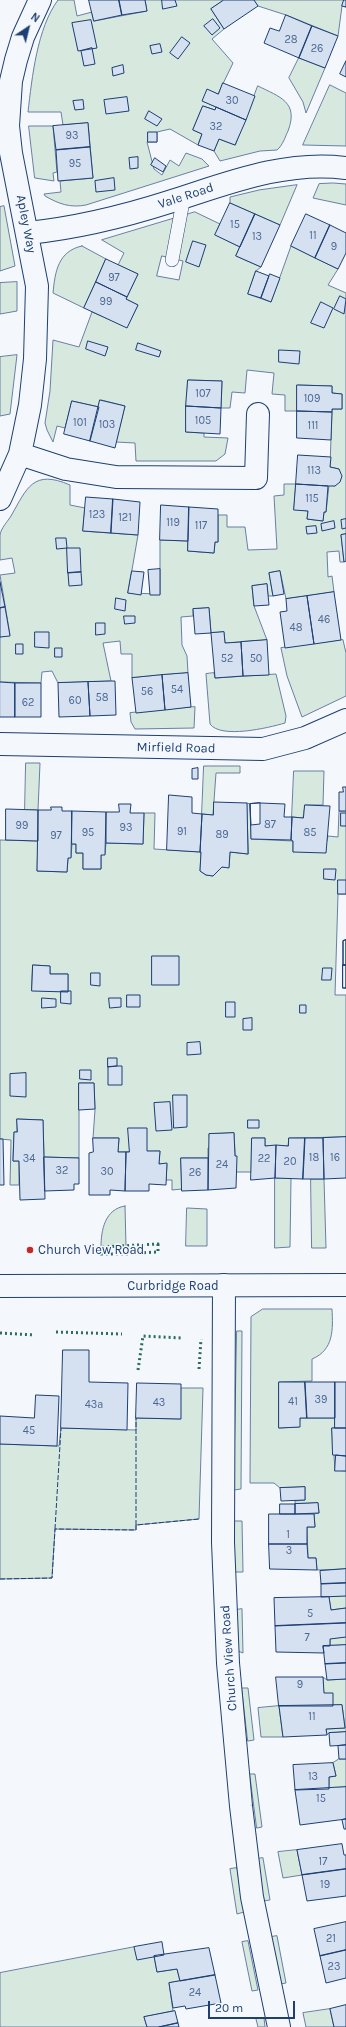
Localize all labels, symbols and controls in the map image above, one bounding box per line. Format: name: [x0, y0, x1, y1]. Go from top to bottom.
north arrow: [8, 8, 48, 48]
text: N: [28, 10, 42, 25]
house number: 28: [284, 33, 298, 47]
house number: 26: [311, 42, 323, 56]
house number: 30: [225, 94, 239, 108]
house number: 32: [210, 120, 222, 134]
house number: 93: [66, 129, 78, 143]
house number: 95: [69, 157, 81, 171]
street label: Vale Road: [156, 180, 216, 212]
street label: Apley Way: [13, 194, 39, 254]
house number: 15: [230, 218, 240, 232]
house number: 11: [309, 229, 317, 243]
house number: 13: [252, 230, 262, 244]
house number: 9: [331, 240, 337, 254]
house number: 97: [108, 271, 120, 285]
house number: 99: [100, 295, 112, 309]
house number: 107: [195, 387, 211, 401]
house number: 109: [304, 392, 320, 406]
house number: 105: [195, 414, 211, 428]
house number: 101: [73, 416, 87, 430]
house number: 103: [99, 418, 115, 432]
house number: 111: [308, 419, 318, 433]
house number: 113: [307, 464, 321, 478]
house number: 115: [305, 492, 319, 506]
house number: 123: [89, 508, 105, 522]
house number: 121: [118, 511, 132, 525]
house number: 119: [166, 516, 180, 530]
house number: 117: [195, 519, 207, 533]
house number: 46: [318, 613, 330, 627]
house number: 48: [290, 621, 302, 635]
house number: 52: [221, 652, 233, 666]
house number: 50: [250, 652, 262, 666]
house number: 54: [171, 683, 183, 697]
house number: 56: [141, 685, 153, 699]
house number: 58: [96, 691, 108, 705]
house number: 60: [69, 694, 81, 708]
house number: 62: [22, 696, 34, 710]
street label: Mirfield Road: [136, 740, 216, 756]
house number: 87: [264, 818, 276, 832]
house number: 99: [16, 819, 28, 833]
house number: 93: [120, 821, 132, 835]
house number: 91: [177, 825, 187, 839]
house number: 95: [82, 826, 94, 840]
house number: 85: [304, 826, 316, 840]
house number: 89: [215, 828, 229, 842]
house number: 97: [50, 829, 62, 843]
house number: 18: [309, 1151, 319, 1165]
house number: 16: [330, 1151, 340, 1165]
house number: 34: [23, 1152, 35, 1166]
house number: 22: [258, 1152, 270, 1166]
house number: 20: [284, 1155, 296, 1169]
house number: 24: [216, 1158, 228, 1172]
house number: 32: [56, 1164, 68, 1178]
house number: 30: [100, 1165, 114, 1179]
house number: 26: [189, 1166, 201, 1180]
place label: Church View Road: [38, 1242, 144, 1258]
marker: Church View Road: [25, 1245, 35, 1255]
street label: Curbridge Road: [127, 1278, 219, 1294]
house number: 39: [315, 1393, 327, 1407]
house number: 41: [288, 1395, 298, 1409]
house number: 43: [153, 1396, 165, 1410]
house number: 43a: [85, 1398, 103, 1412]
house number: 45: [23, 1424, 35, 1438]
house number: 1: [286, 1528, 290, 1542]
house number: 3: [286, 1544, 292, 1558]
street label: Church View Road: [218, 1604, 240, 1712]
house number: 5: [307, 1607, 313, 1621]
house number: 7: [304, 1631, 310, 1645]
house number: 9: [297, 1678, 303, 1692]
house number: 11: [308, 1710, 316, 1724]
house number: 13: [308, 1770, 318, 1784]
house number: 15: [316, 1792, 326, 1806]
house number: 17: [319, 1855, 327, 1869]
house number: 19: [320, 1878, 330, 1892]
house number: 21: [326, 1932, 336, 1946]
house number: 23: [328, 1960, 340, 1974]
house number: 24: [189, 1986, 201, 2000]
scale bar: [210, 1993, 297, 2019]
text: 20 m: [215, 2001, 243, 2015]

